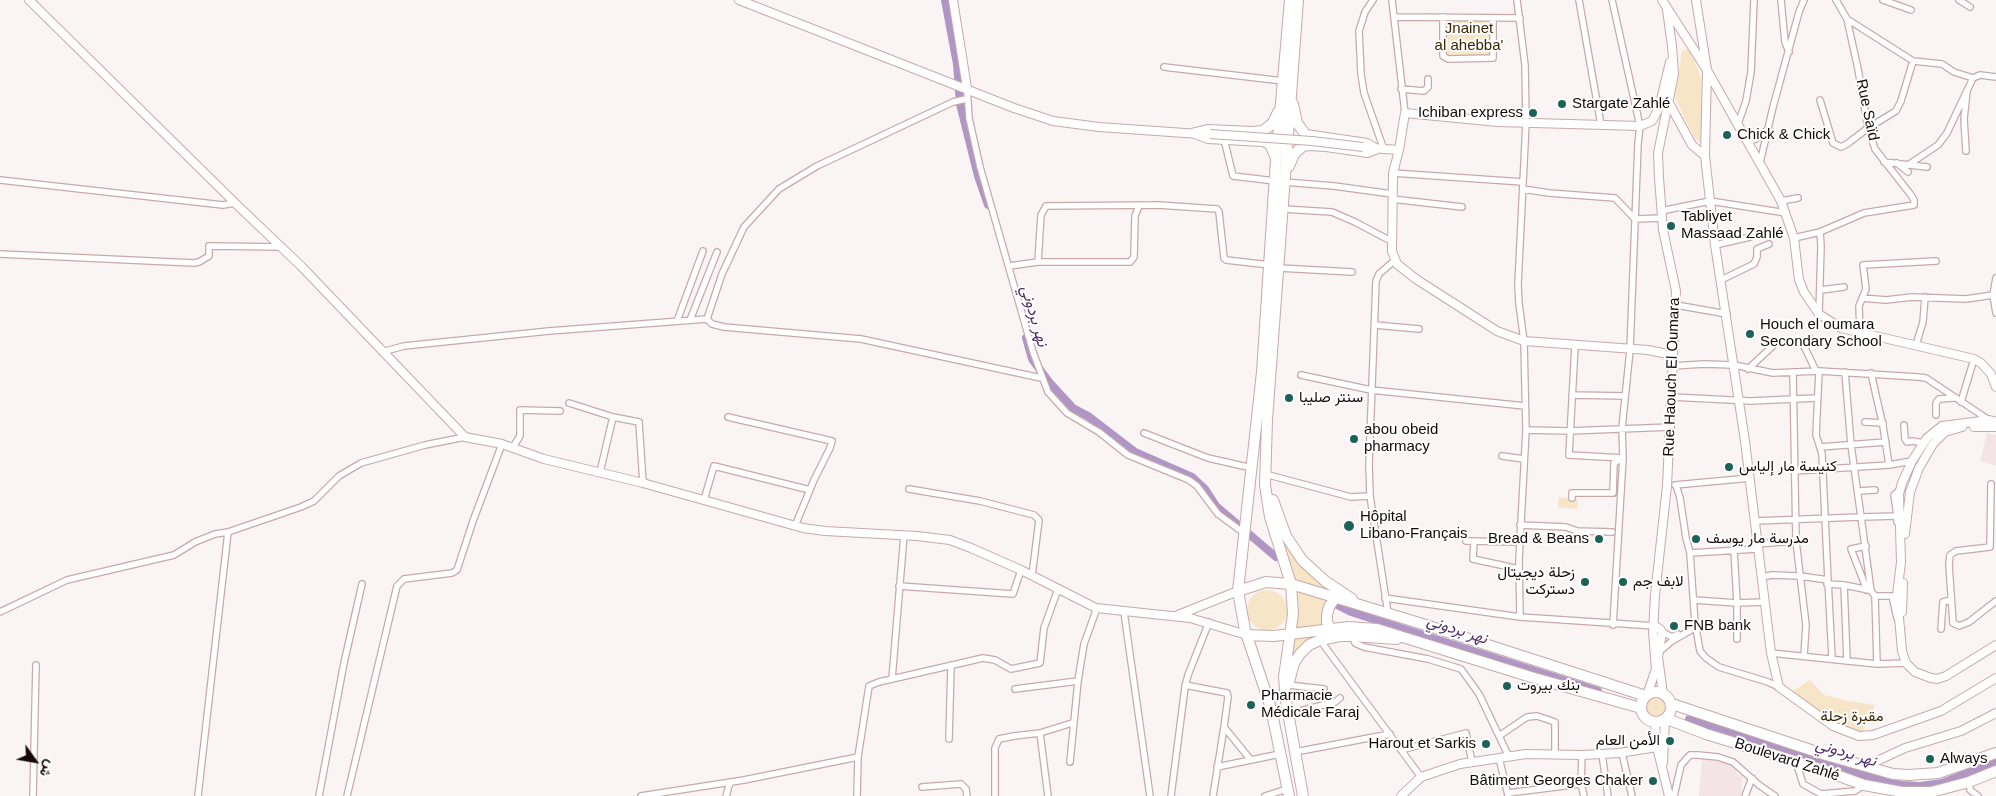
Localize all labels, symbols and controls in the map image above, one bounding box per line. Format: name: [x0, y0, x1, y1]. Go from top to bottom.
park label: Jnainet al ahebba': [1435, 20, 1503, 55]
street label: Rue Saïd: [1852, 78, 1882, 142]
place label: Stargate Zahlé: [1572, 95, 1670, 113]
marker: Stargate Zahlé: [1556, 98, 1568, 110]
place label: Ichiban express: [1418, 104, 1523, 122]
marker: Ichiban express: [1527, 107, 1539, 119]
place label: Chick & Chick: [1737, 126, 1830, 144]
marker: Chick & Chick: [1721, 129, 1733, 141]
place label: Tabliyet Massaad Zahlé: [1681, 208, 1784, 243]
marker: Tabliyet Massaad Zahlé: [1665, 220, 1677, 232]
water label: نهر بردوني: [1016, 283, 1052, 349]
street label: Rue Haouch El Oumara: [1660, 297, 1684, 457]
place label: Houch el oumara Secondary School: [1760, 316, 1882, 351]
marker: Houch el oumara Secondary School: [1744, 328, 1756, 340]
place label: سنتر صليبا: [1299, 389, 1363, 407]
marker: سنتر صليبا: [1283, 392, 1295, 404]
place label: abou obeid pharmacy: [1364, 421, 1438, 456]
marker: abou obeid pharmacy: [1348, 433, 1360, 445]
place label: كنيسة مار إلياس: [1739, 458, 1837, 476]
marker: كنيسة مار إلياس: [1723, 461, 1735, 473]
place label: Hôpital Libano-Français: [1360, 508, 1468, 543]
marker: Hôpital Libano-Français: [1342, 519, 1356, 533]
place label: Bread & Beans: [1488, 530, 1589, 548]
place label: مدرسة مار يوسف: [1706, 530, 1809, 548]
marker: Bread & Beans: [1593, 533, 1605, 545]
marker: مدرسة مار يوسف: [1690, 533, 1702, 545]
place label: زحلة ديجيتال دستركت: [1497, 564, 1575, 599]
place label: لابف جم: [1633, 573, 1684, 591]
marker: زحلة ديجيتال دستركت: [1579, 576, 1591, 588]
marker: لابف جم: [1617, 576, 1629, 588]
water label: نهر بردوني: [1424, 611, 1490, 649]
place label: FNB bank: [1684, 617, 1751, 635]
marker: FNB bank: [1668, 620, 1680, 632]
place label: بنك بيروت: [1517, 677, 1580, 695]
marker: بنك بيروت: [1501, 680, 1513, 692]
place label: Pharmacie Médicale Faraj: [1261, 687, 1359, 722]
marker: Pharmacie Médicale Faraj: [1245, 699, 1257, 711]
park label: مقبرة زحلة: [1821, 708, 1883, 726]
place label: الأمن العام: [1596, 732, 1660, 750]
place label: Harout et Sarkis: [1368, 735, 1476, 753]
marker: الأمن العام: [1664, 735, 1676, 747]
street label: Boulevard Zahlé: [1732, 735, 1842, 785]
water label: نهر بردوني: [1813, 735, 1879, 771]
north arrow: [10, 736, 60, 786]
marker: Harout et Sarkis: [1480, 738, 1492, 750]
place label: Always: [1940, 750, 1988, 768]
marker: Always: [1924, 753, 1936, 765]
text: ش: [36, 758, 59, 780]
place label: Bâtiment Georges Chaker: [1470, 772, 1643, 790]
marker: Bâtiment Georges Chaker: [1647, 775, 1659, 787]

